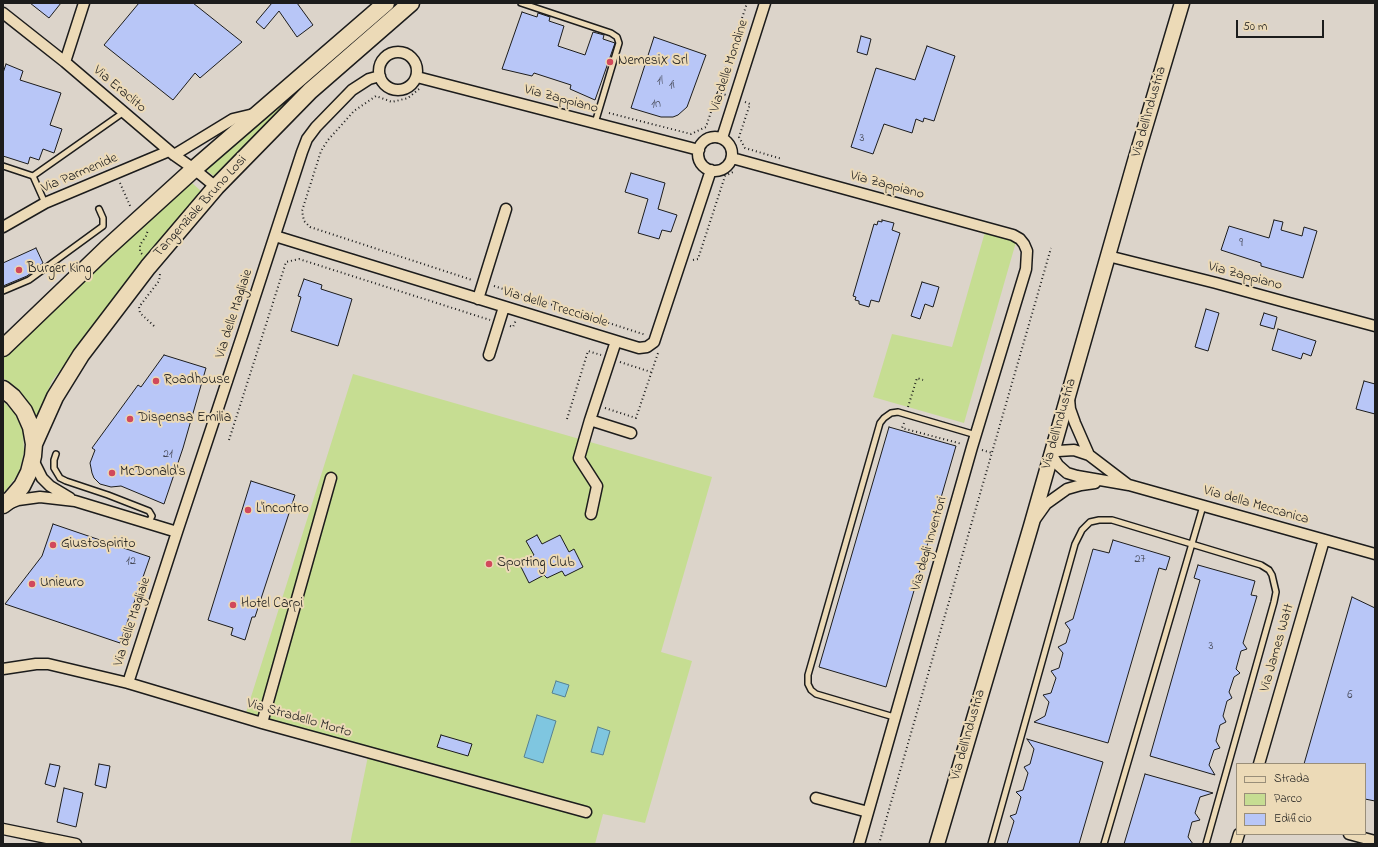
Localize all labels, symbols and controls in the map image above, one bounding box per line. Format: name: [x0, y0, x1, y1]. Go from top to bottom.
scale bar: [1238, 12, 1326, 38]
street label: Via delle Mondine: [707, 18, 753, 114]
text: 50 m: [1243, 18, 1267, 36]
place label: NemesiX Srl: [618, 54, 688, 70]
marker: NemesiX Srl: [605, 57, 615, 67]
street label: Via Eraclito: [89, 63, 149, 117]
street label: Via dell'Industria: [1129, 65, 1171, 159]
house number: 1l: [657, 75, 663, 89]
house number: 1i: [669, 79, 675, 93]
street label: Via Zappiano: [522, 82, 600, 118]
house number: 1n: [651, 98, 661, 112]
house number: 3: [860, 132, 864, 146]
street label: Via Parmenide: [40, 150, 120, 198]
street label: Tangenziale Bruno Losi: [151, 153, 251, 261]
street label: Via Zappiano: [848, 168, 926, 204]
house number: 9: [1239, 237, 1243, 251]
street label: Via Zappiano: [1206, 259, 1284, 295]
place label: Burger King: [27, 262, 92, 278]
marker: Burger King: [14, 265, 24, 275]
street label: Via delle Magliaie: [213, 267, 257, 361]
street label: Via delle Trecciaiole: [501, 284, 609, 332]
place label: Roadhouse: [164, 373, 230, 389]
marker: Roadhouse: [151, 376, 161, 386]
street label: Via dell'Industria: [1039, 377, 1081, 471]
place label: Dispensa Emilia: [138, 411, 231, 427]
marker: Dispensa Emilia: [125, 414, 135, 424]
house number: 21: [163, 448, 173, 462]
place label: McDonald's: [120, 465, 186, 481]
marker: McDonald's: [107, 468, 117, 478]
street label: Via della Meccanica: [1201, 483, 1311, 529]
street label: Via degli Inventori: [909, 495, 951, 593]
place label: L'incontro: [256, 502, 309, 518]
marker: L'incontro: [243, 505, 253, 515]
place label: Giustospirito: [61, 537, 135, 553]
marker: Giustospirito: [48, 540, 58, 550]
house number: 27: [1135, 553, 1145, 567]
house number: 12: [126, 555, 136, 569]
place label: Sporting Club: [497, 556, 575, 572]
marker: Sporting Club: [484, 559, 494, 569]
street label: Via delle Magliaie: [111, 575, 155, 669]
place label: Unieuro: [40, 576, 84, 592]
marker: Unieuro: [27, 579, 37, 589]
place label: Hotel Carpi: [241, 597, 303, 613]
marker: Hotel Carpi: [228, 600, 238, 610]
street label: Via James Watt: [1257, 602, 1299, 694]
house number: 3: [1209, 640, 1213, 654]
street label: Via dell'Industria: [948, 688, 990, 782]
house number: 6: [1347, 689, 1353, 703]
street label: Via Stradello Morto: [245, 696, 353, 742]
legend: [1236, 763, 1366, 835]
text: Strada: [1274, 770, 1309, 788]
text: Parco: [1274, 790, 1302, 808]
text: Edificio: [1274, 810, 1312, 828]

